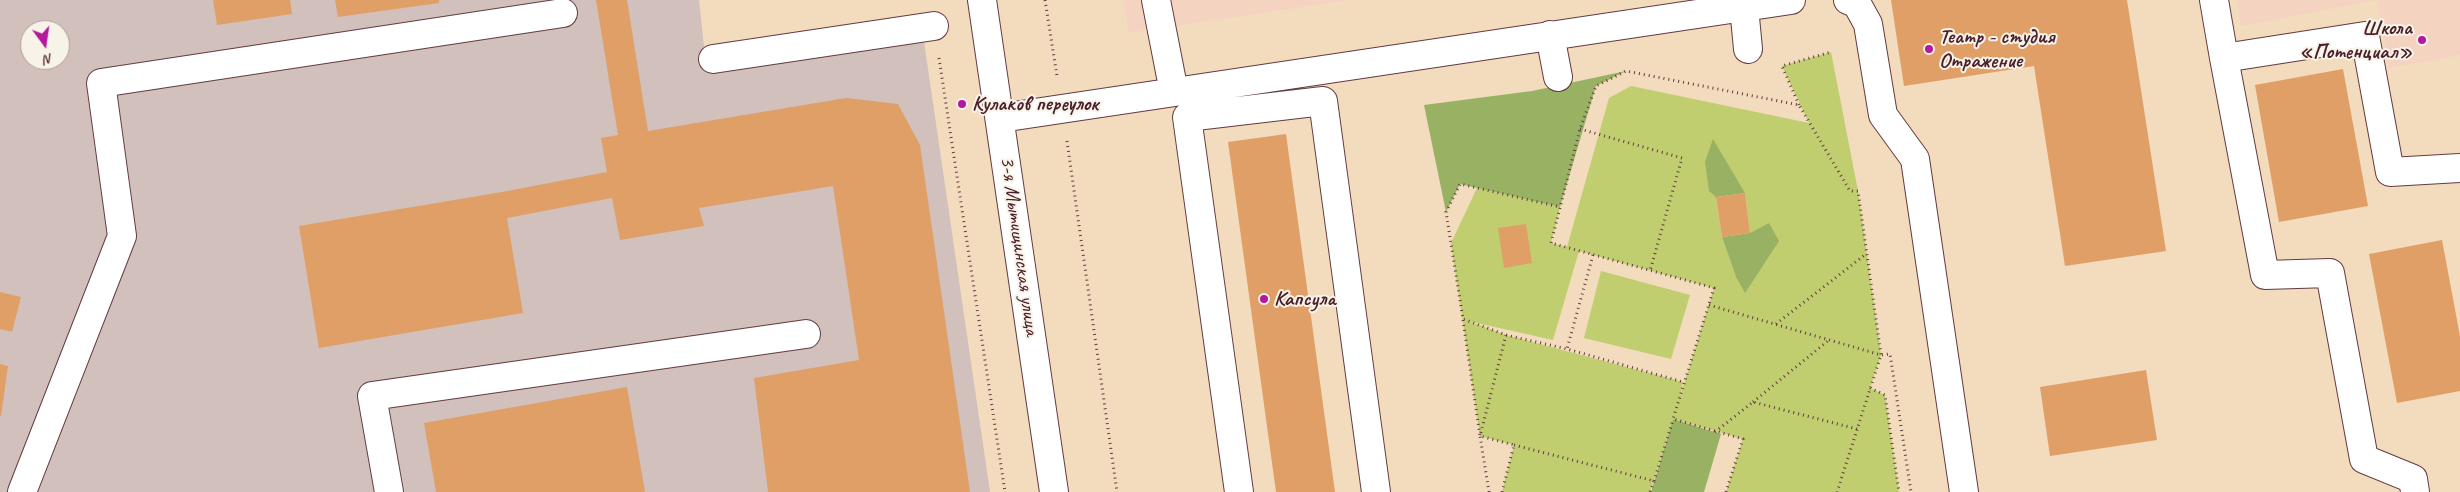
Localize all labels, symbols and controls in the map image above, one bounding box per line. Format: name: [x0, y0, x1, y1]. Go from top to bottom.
place label: Школа «Потенциал»: [2299, 15, 2412, 65]
north arrow: [20, 20, 70, 70]
place label: Театр - студия Отражение: [1939, 24, 2055, 74]
marker: Школа «Потенциал»: [2416, 34, 2428, 46]
marker: Театр - студия Отражение: [1923, 43, 1935, 55]
text: N: [42, 50, 55, 68]
place label: Кулаков переулок: [972, 91, 1098, 117]
marker: Кулаков переулок: [956, 98, 968, 110]
street label: 3-я Мытищинская улица: [994, 155, 1044, 337]
place label: Капсула: [1274, 286, 1336, 312]
marker: Капсула: [1258, 293, 1270, 305]

